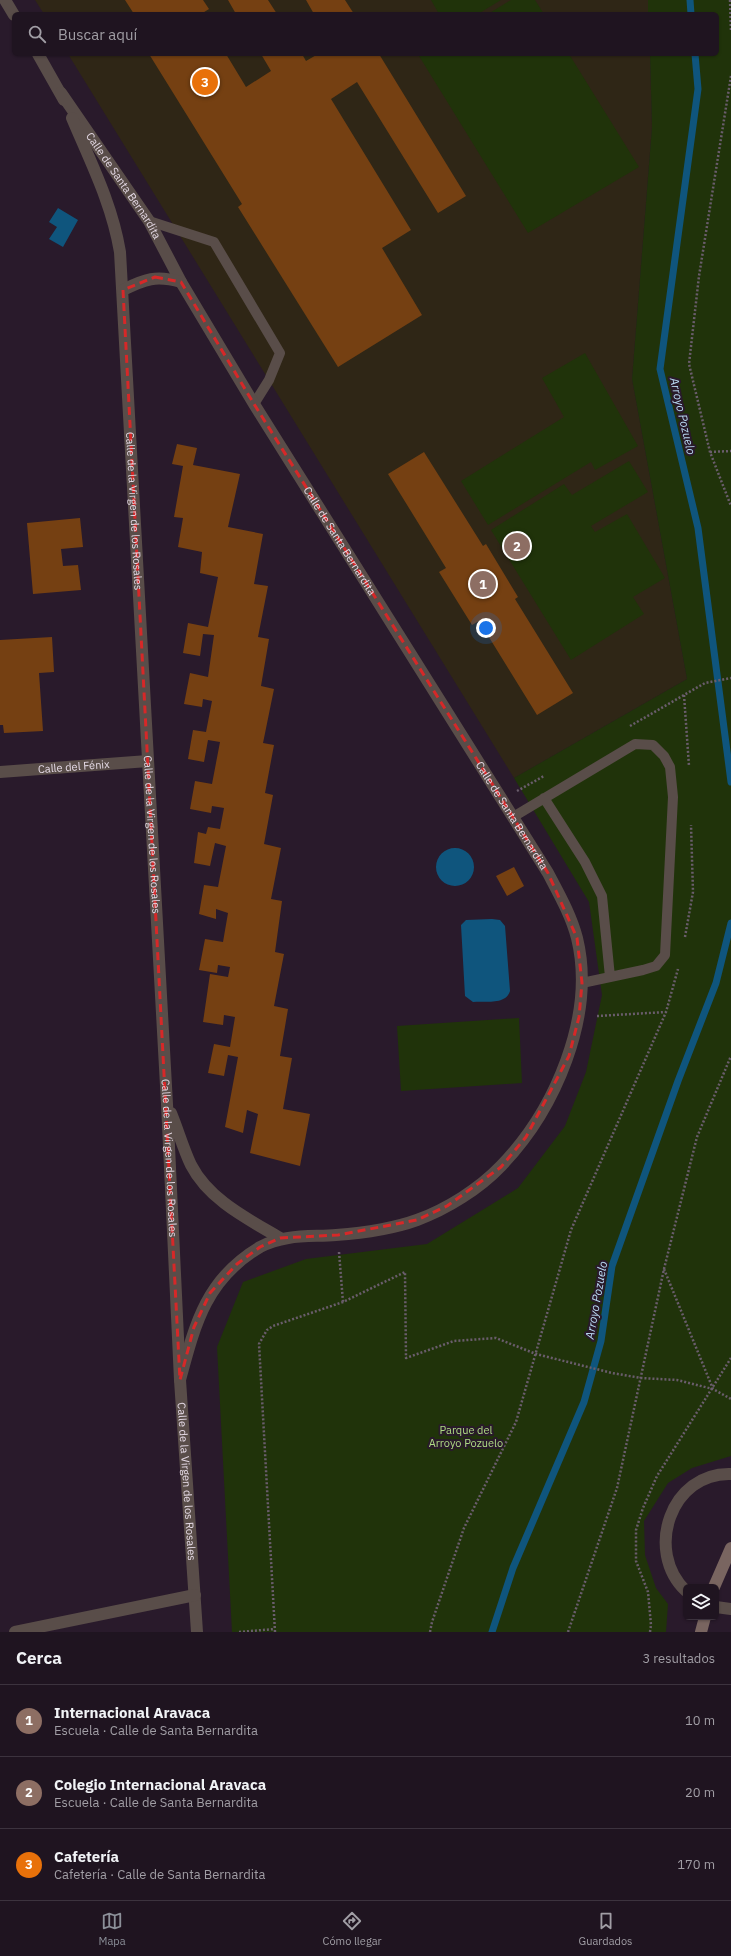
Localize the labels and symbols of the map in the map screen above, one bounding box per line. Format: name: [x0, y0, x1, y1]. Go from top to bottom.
pin: 3: [192, 67, 218, 97]
street label: Calle de Santa Bernardita: [83, 130, 164, 242]
water label: Arroyo Pozuelo: [667, 375, 699, 457]
street label: Calle de la Virgen de los Rosales: [123, 431, 146, 590]
street label: Calle de Santa Bernardita: [301, 484, 379, 598]
pin: 2: [504, 531, 530, 561]
pin: 1: [470, 569, 496, 599]
your location: [476, 618, 496, 638]
street label: Calle de la Virgen de los Rosales: [141, 755, 163, 914]
street label: Calle del Fénix: [37, 757, 111, 776]
street label: Calle de Santa Bernardita: [473, 759, 551, 872]
street label: Calle de la Virgen de los Rosales: [159, 1078, 180, 1237]
water label: Arroyo Pozuelo: [582, 1259, 610, 1341]
street label: Calle de la Virgen de los Rosales: [175, 1402, 199, 1561]
park label: Parque del Arroyo Pozuelo: [429, 1423, 503, 1450]

